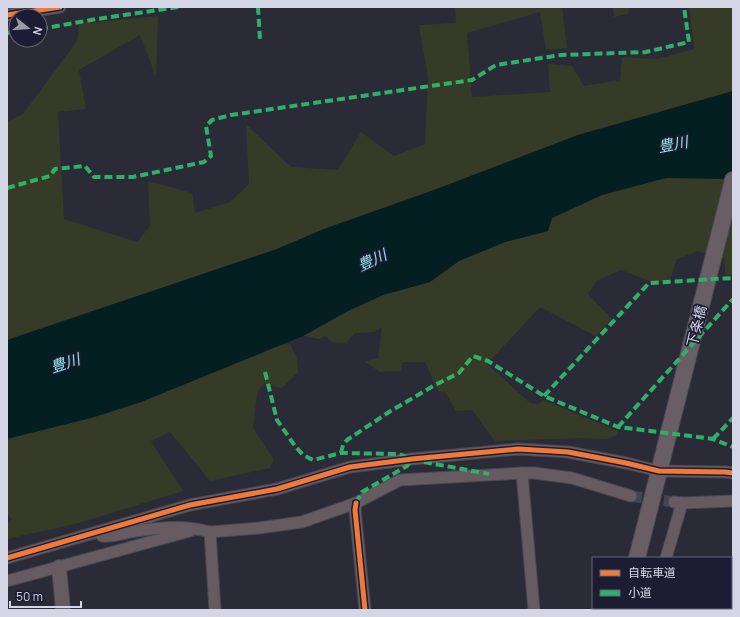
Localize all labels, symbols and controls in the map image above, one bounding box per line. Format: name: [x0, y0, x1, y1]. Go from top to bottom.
north arrow: [8, 8, 48, 48]
text: N: [30, 25, 46, 37]
water label: 豊川: [656, 130, 692, 157]
water label: 豊川: [354, 243, 392, 276]
street label: 下条橋: [682, 303, 710, 349]
water label: 豊川: [47, 348, 84, 378]
legend: [592, 557, 732, 609]
text: 自転車道: [628, 564, 676, 581]
scale bar: [10, 583, 81, 609]
text: 小道: [628, 584, 652, 601]
text: 50 m: [16, 588, 43, 605]

